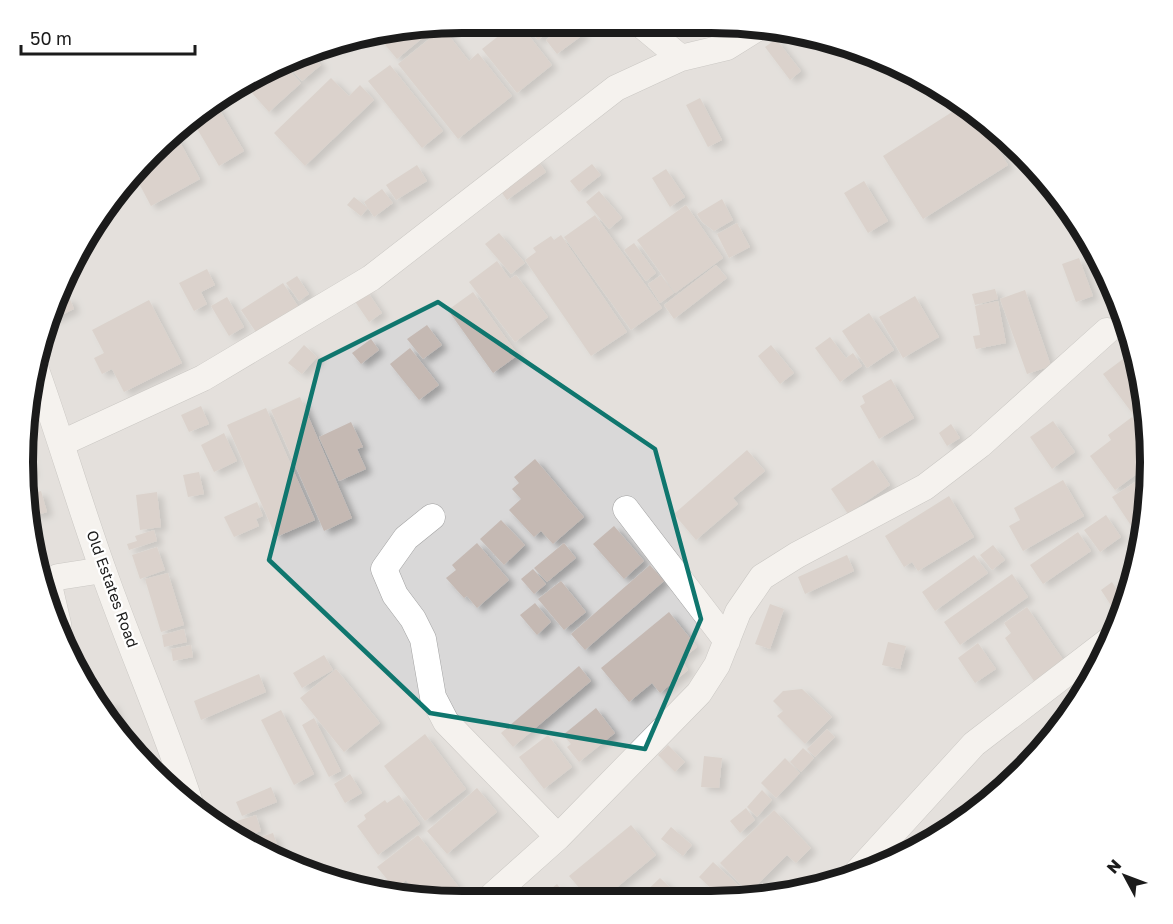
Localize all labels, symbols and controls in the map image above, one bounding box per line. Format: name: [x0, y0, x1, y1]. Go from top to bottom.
scale bar: [21, 18, 195, 56]
text: 50 m: [30, 27, 72, 49]
street label: Old Estates Road: [83, 528, 142, 650]
north arrow: [1095, 846, 1155, 906]
text: N: [1102, 855, 1125, 877]

